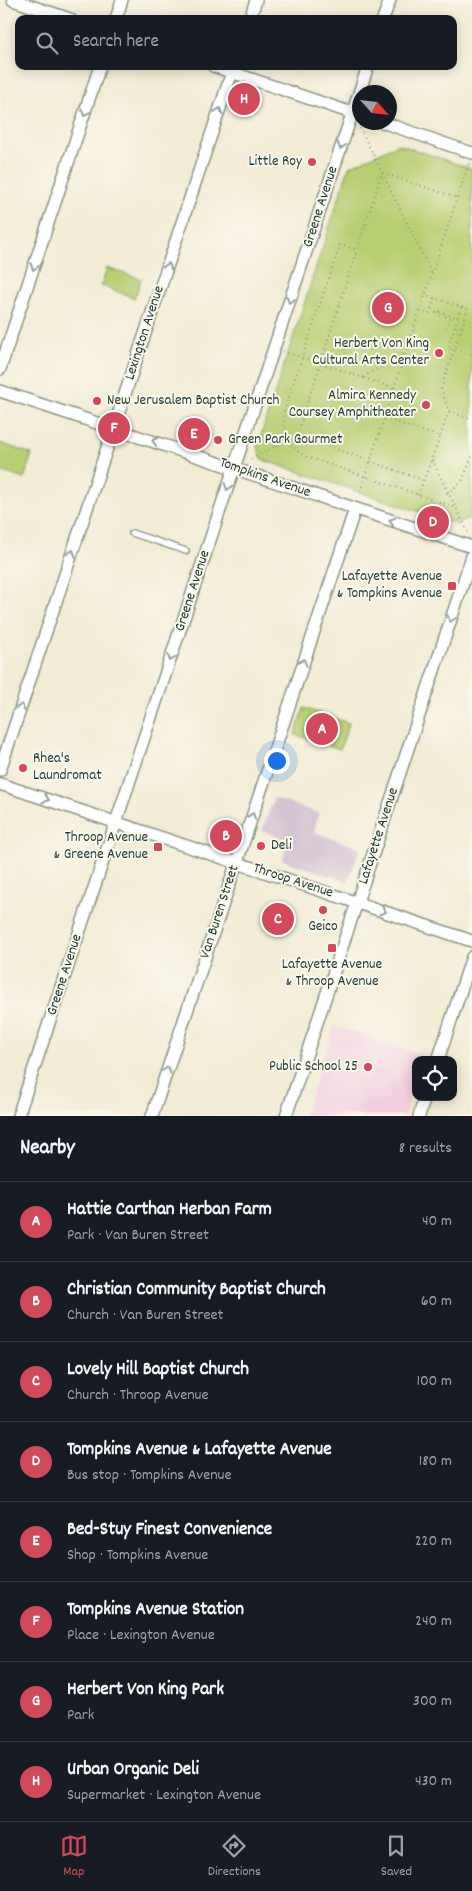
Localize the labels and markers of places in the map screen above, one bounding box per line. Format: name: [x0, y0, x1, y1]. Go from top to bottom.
pin: H: [228, 80, 260, 118]
place label: Little Roy: [248, 151, 303, 173]
marker: Little Roy: [306, 156, 318, 168]
pin: G: [372, 289, 404, 327]
place label: Herbert Von King Cultural Arts Center: [312, 333, 429, 372]
marker: Herbert Von King Cultural Arts Center: [433, 347, 445, 359]
place label: Almira Kennedy Coursey Amphitheater: [289, 385, 417, 424]
place label: New Jerusalem Baptist Church: [107, 390, 279, 412]
marker: New Jerusalem Baptist Church: [91, 395, 103, 407]
marker: Almira Kennedy Coursey Amphitheater: [420, 399, 432, 411]
pin: F: [98, 409, 130, 447]
pin: E: [178, 415, 210, 453]
place label: Green Park Gourmet: [228, 429, 343, 451]
marker: Green Park Gourmet: [212, 434, 224, 446]
pin: D: [417, 503, 449, 541]
place label: Lafayette Avenue & Tompkins Avenue: [337, 566, 442, 605]
marker: Lafayette Avenue & Tompkins Avenue: [446, 580, 458, 592]
pin: A: [306, 710, 338, 748]
place label: Rhea's Laundromat: [33, 748, 102, 787]
marker: Rhea's Laundromat: [17, 762, 29, 774]
pin: B: [210, 817, 242, 855]
place label: Throop Avenue & Greene Avenue: [54, 827, 148, 866]
place label: Deli: [271, 835, 292, 857]
marker: Deli: [255, 840, 267, 852]
marker: Throop Avenue & Greene Avenue: [152, 841, 164, 853]
pin: C: [262, 900, 294, 938]
marker: Geico: [317, 904, 329, 916]
place label: Geico: [308, 916, 338, 938]
marker: Lafayette Avenue & Throop Avenue: [326, 942, 338, 954]
place label: Lafayette Avenue & Throop Avenue: [282, 954, 383, 993]
place label: Public School 25: [269, 1056, 358, 1078]
marker: Public School 25: [362, 1061, 374, 1073]

